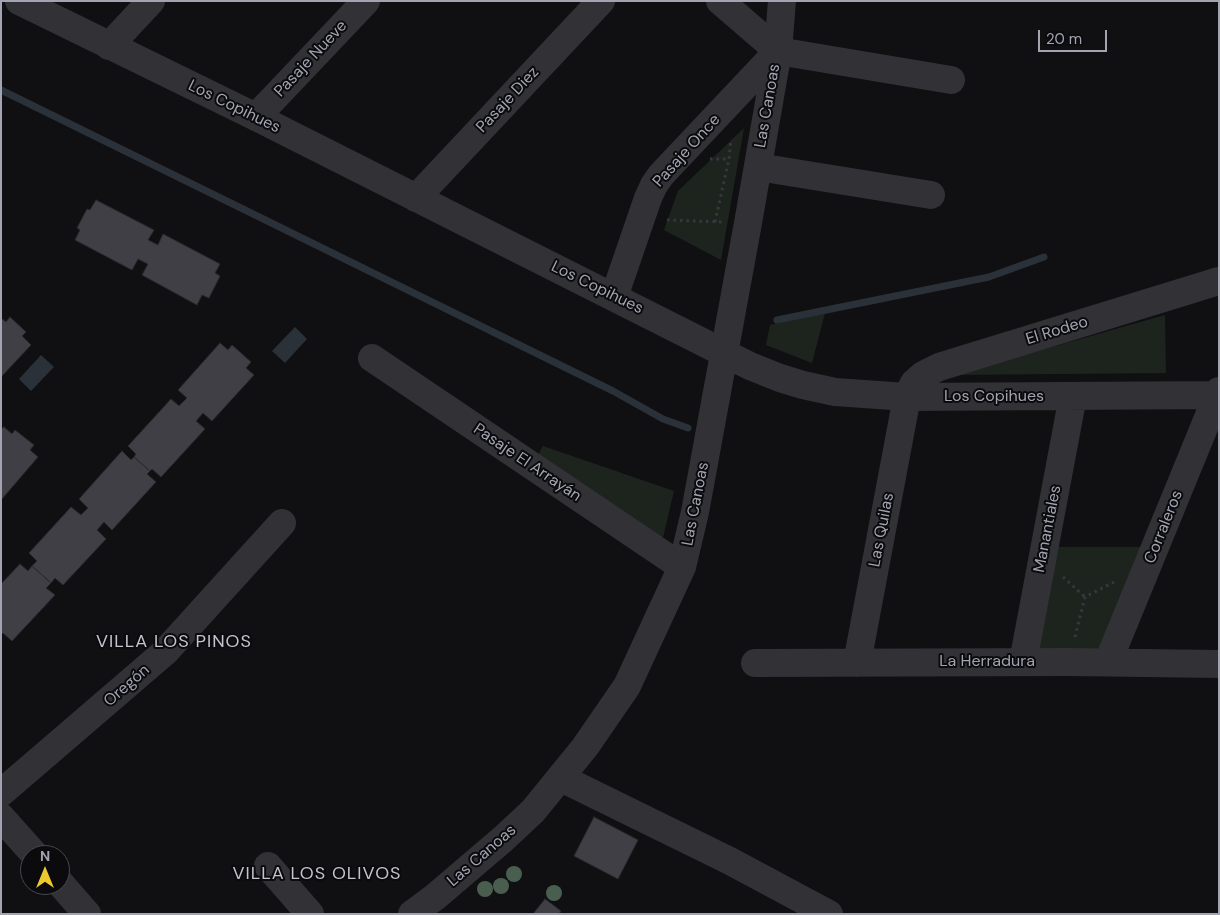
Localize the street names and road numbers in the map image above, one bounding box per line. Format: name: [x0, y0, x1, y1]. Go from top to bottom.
street label: Pasaje Nueve: [271, 17, 351, 101]
street label: Las Canoas: [751, 62, 785, 150]
street label: Pasaje Diez: [473, 63, 543, 137]
street label: Los Copihues: [185, 76, 283, 138]
street label: Pasaje Once: [649, 111, 725, 191]
street label: Los Copihues: [548, 257, 646, 319]
street label: El Rodeo: [1024, 312, 1090, 350]
street label: Los Copihues: [944, 387, 1044, 407]
street label: Pasaje El Arrayán: [470, 420, 584, 506]
street label: Las Canoas: [678, 460, 714, 548]
street label: Manantiales: [1030, 484, 1066, 574]
street label: Corraleros: [1141, 488, 1187, 566]
street label: Las Quilas: [865, 491, 899, 569]
street label: La Herradura: [939, 652, 1035, 672]
street label: Oregón: [100, 661, 154, 711]
street label: Las Canoas: [444, 821, 520, 891]

